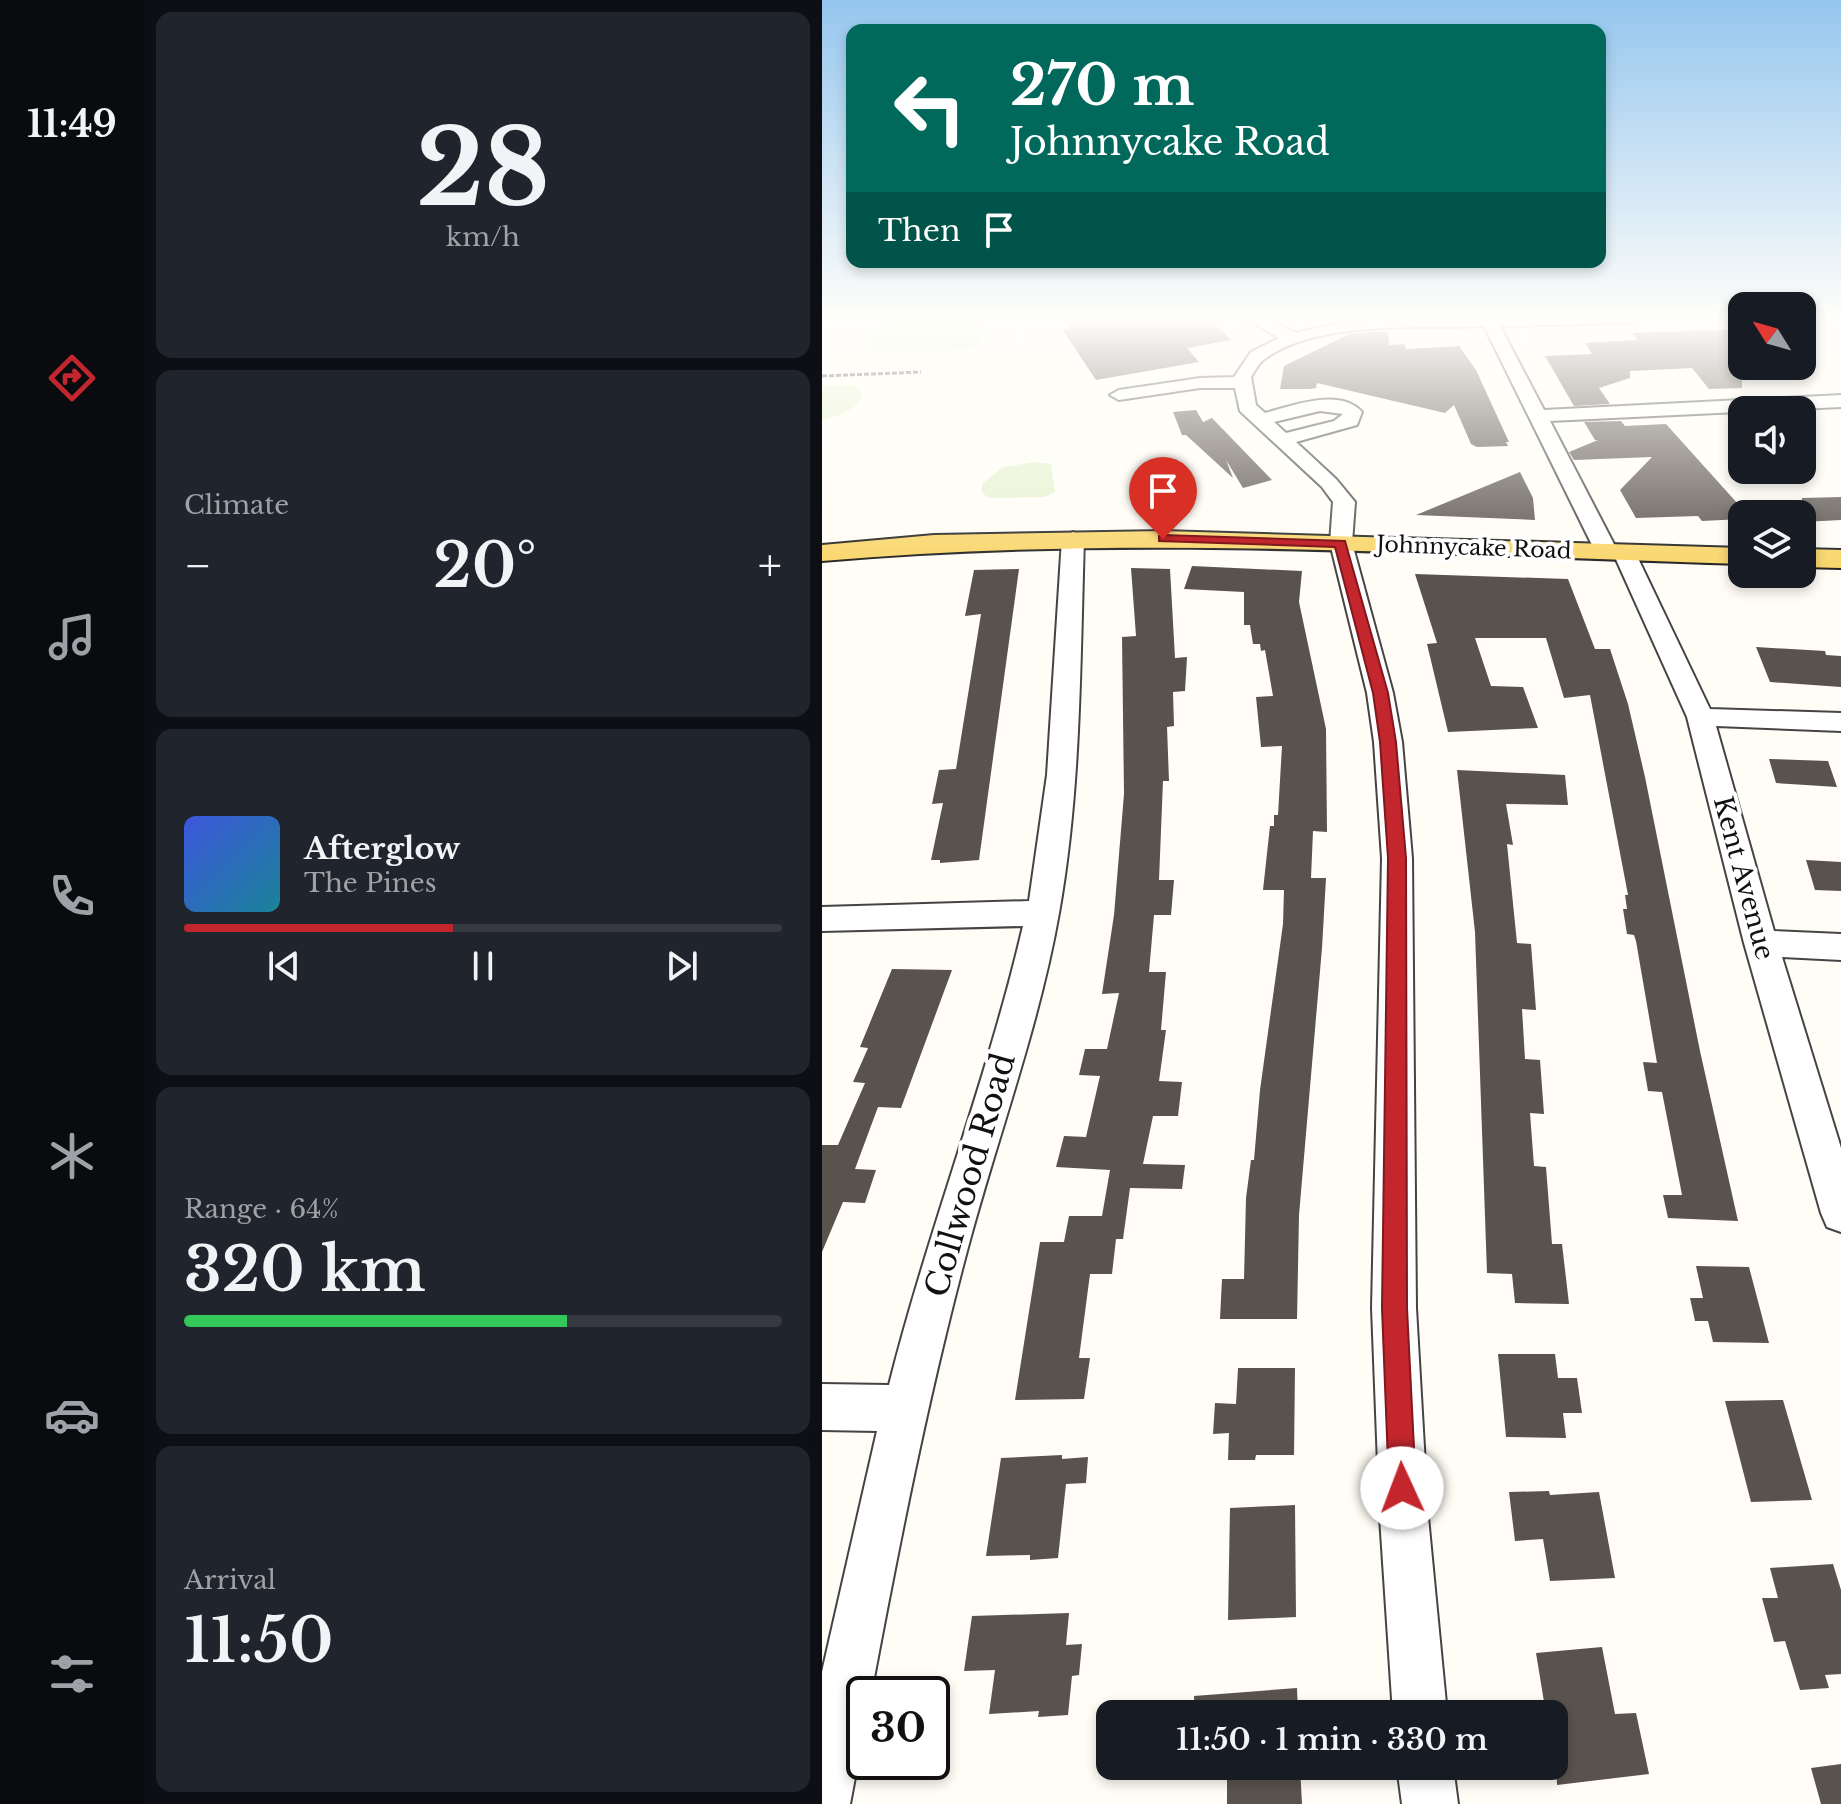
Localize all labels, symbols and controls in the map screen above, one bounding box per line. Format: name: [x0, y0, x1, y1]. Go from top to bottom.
text: 270 m: [1010, 51, 1194, 120]
icon: left: [878, 56, 982, 160]
text: 11:49: [27, 102, 117, 147]
text: 28: [416, 104, 550, 233]
text: Johnnycake Road: [1010, 120, 1330, 165]
icon: arrive: [977, 208, 1021, 252]
text: Then: [878, 212, 961, 249]
text: km/h: [446, 221, 520, 253]
north arrow: [1728, 292, 1816, 380]
map controls: [1728, 292, 1816, 588]
icon: directions: [44, 350, 100, 406]
button: sound: [1728, 396, 1816, 484]
pin: [1129, 457, 1197, 539]
icon: arrive: [1141, 469, 1185, 513]
text: Climate: [184, 489, 289, 521]
button: layers: [1728, 500, 1816, 588]
text: 20°: [433, 529, 536, 603]
street label: Johnnycake Road: [1373, 530, 1572, 564]
text: −: [184, 538, 212, 593]
text: +: [758, 538, 782, 593]
icon: music: [44, 609, 100, 665]
street label: Kent Avenue: [1707, 793, 1781, 963]
text: Afterglow: [304, 830, 460, 867]
text: The Pines: [304, 867, 436, 899]
icon: phone: [44, 868, 100, 924]
icon: previous: [262, 944, 306, 988]
icon: pause: [461, 944, 505, 988]
icon: next: [660, 944, 704, 988]
street label: Collwood Road: [916, 1049, 1024, 1301]
icon: climate: [44, 1128, 100, 1184]
text: Range · 64%: [184, 1193, 339, 1225]
text: 320 km: [184, 1233, 426, 1307]
icon: car: [44, 1387, 100, 1443]
position arrow: [1360, 1446, 1444, 1530]
text: Arrival: [184, 1564, 276, 1596]
text: 11:50: [184, 1604, 333, 1678]
icon: filters: [44, 1646, 100, 1702]
speed limit sign: 30: [846, 1676, 950, 1780]
text: 11:50 · 1 min · 330 m: [1176, 1721, 1488, 1758]

